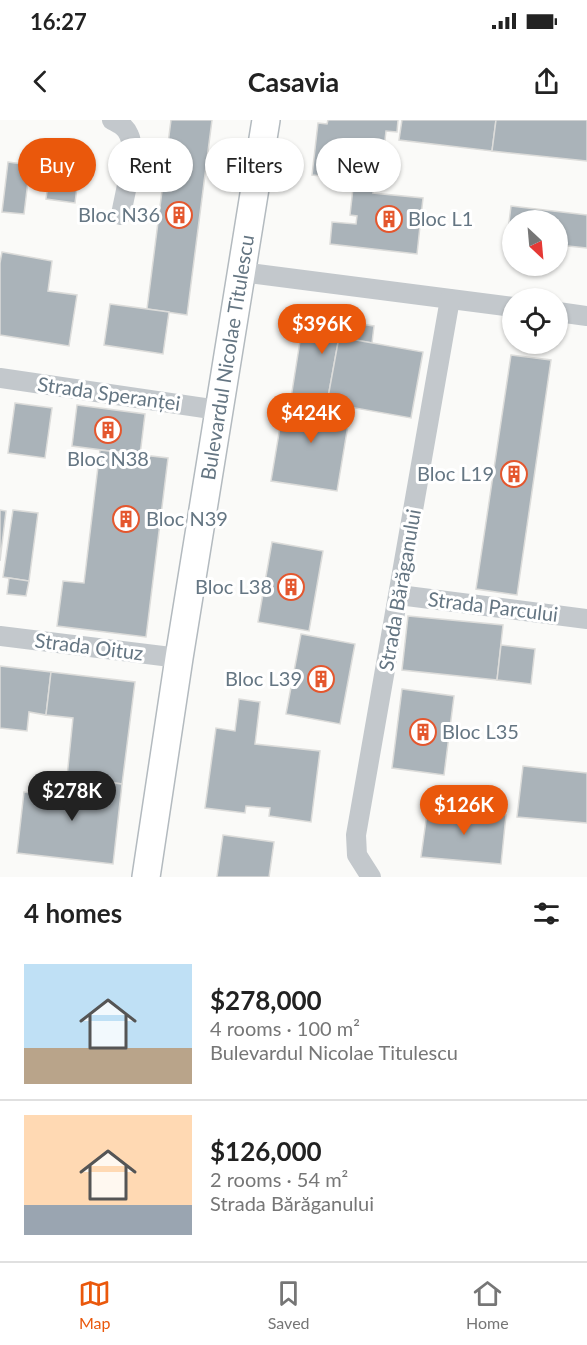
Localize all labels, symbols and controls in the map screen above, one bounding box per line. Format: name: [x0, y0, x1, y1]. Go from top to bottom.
text: 16:27: [30, 8, 87, 35]
icon: back: [24, 65, 57, 98]
text: Casavia: [248, 65, 339, 98]
icon: share: [530, 65, 563, 98]
chip: Buy: [18, 138, 96, 192]
chip: Rent: [108, 138, 193, 192]
chip: Filters: [205, 138, 304, 192]
chip: New: [316, 138, 401, 192]
building icon: Bloc N36: [164, 200, 194, 230]
place label: Bloc N36: [78, 202, 160, 226]
building icon: Bloc L1: [374, 204, 404, 234]
place label: Bloc L1: [408, 206, 473, 230]
north arrow: [502, 210, 568, 276]
map controls: [502, 210, 568, 354]
street label: Bulevardul Nicolae Titulescu: [195, 233, 258, 482]
button: locate: [502, 288, 568, 354]
pin: $396K: [280, 304, 364, 355]
text: $396K: [292, 311, 352, 335]
street label: Strada Speranței: [36, 371, 182, 415]
pin: $424K: [269, 393, 353, 444]
text: $424K: [281, 400, 341, 424]
building icon: Bloc N38: [93, 415, 123, 445]
place label: Bloc N38: [67, 446, 149, 470]
building icon: Bloc L19: [499, 459, 529, 489]
place label: Bloc L19: [417, 461, 494, 485]
building icon: Bloc N39: [111, 504, 141, 534]
place label: Bloc N39: [146, 506, 228, 530]
street label: Strada Bărăganului: [373, 507, 425, 673]
building icon: Bloc L38: [276, 572, 306, 602]
place label: Bloc L38: [195, 574, 272, 598]
street label: Strada Parcului: [427, 586, 559, 626]
street label: Strada Oituz: [34, 627, 145, 665]
building icon: Bloc L39: [306, 664, 336, 694]
place label: Bloc L39: [225, 666, 302, 690]
building icon: Bloc L35: [408, 717, 438, 747]
place label: Bloc L35: [442, 719, 519, 743]
pin: $278K: [30, 771, 114, 822]
text: $278K: [42, 778, 102, 802]
pin: $126K: [422, 785, 506, 836]
text: $126K: [434, 792, 494, 816]
text: 4 homes: [24, 897, 122, 929]
icon: filters: [530, 897, 563, 930]
text: $278,000: [210, 984, 322, 1016]
icon: home: [72, 988, 144, 1060]
text: 4 rooms · 100 m²: [210, 1016, 360, 1040]
text: Bulevardul Nicolae Titulescu: [210, 1040, 458, 1064]
text: $126,000: [210, 1135, 322, 1167]
icon: home: [72, 1139, 144, 1211]
text: 2 rooms · 54 m²: [210, 1167, 348, 1191]
text: Strada Bărăganului: [210, 1191, 374, 1215]
tab: Map: [78, 1277, 111, 1332]
tab: Saved: [268, 1277, 310, 1332]
tab: Home: [466, 1277, 509, 1332]

